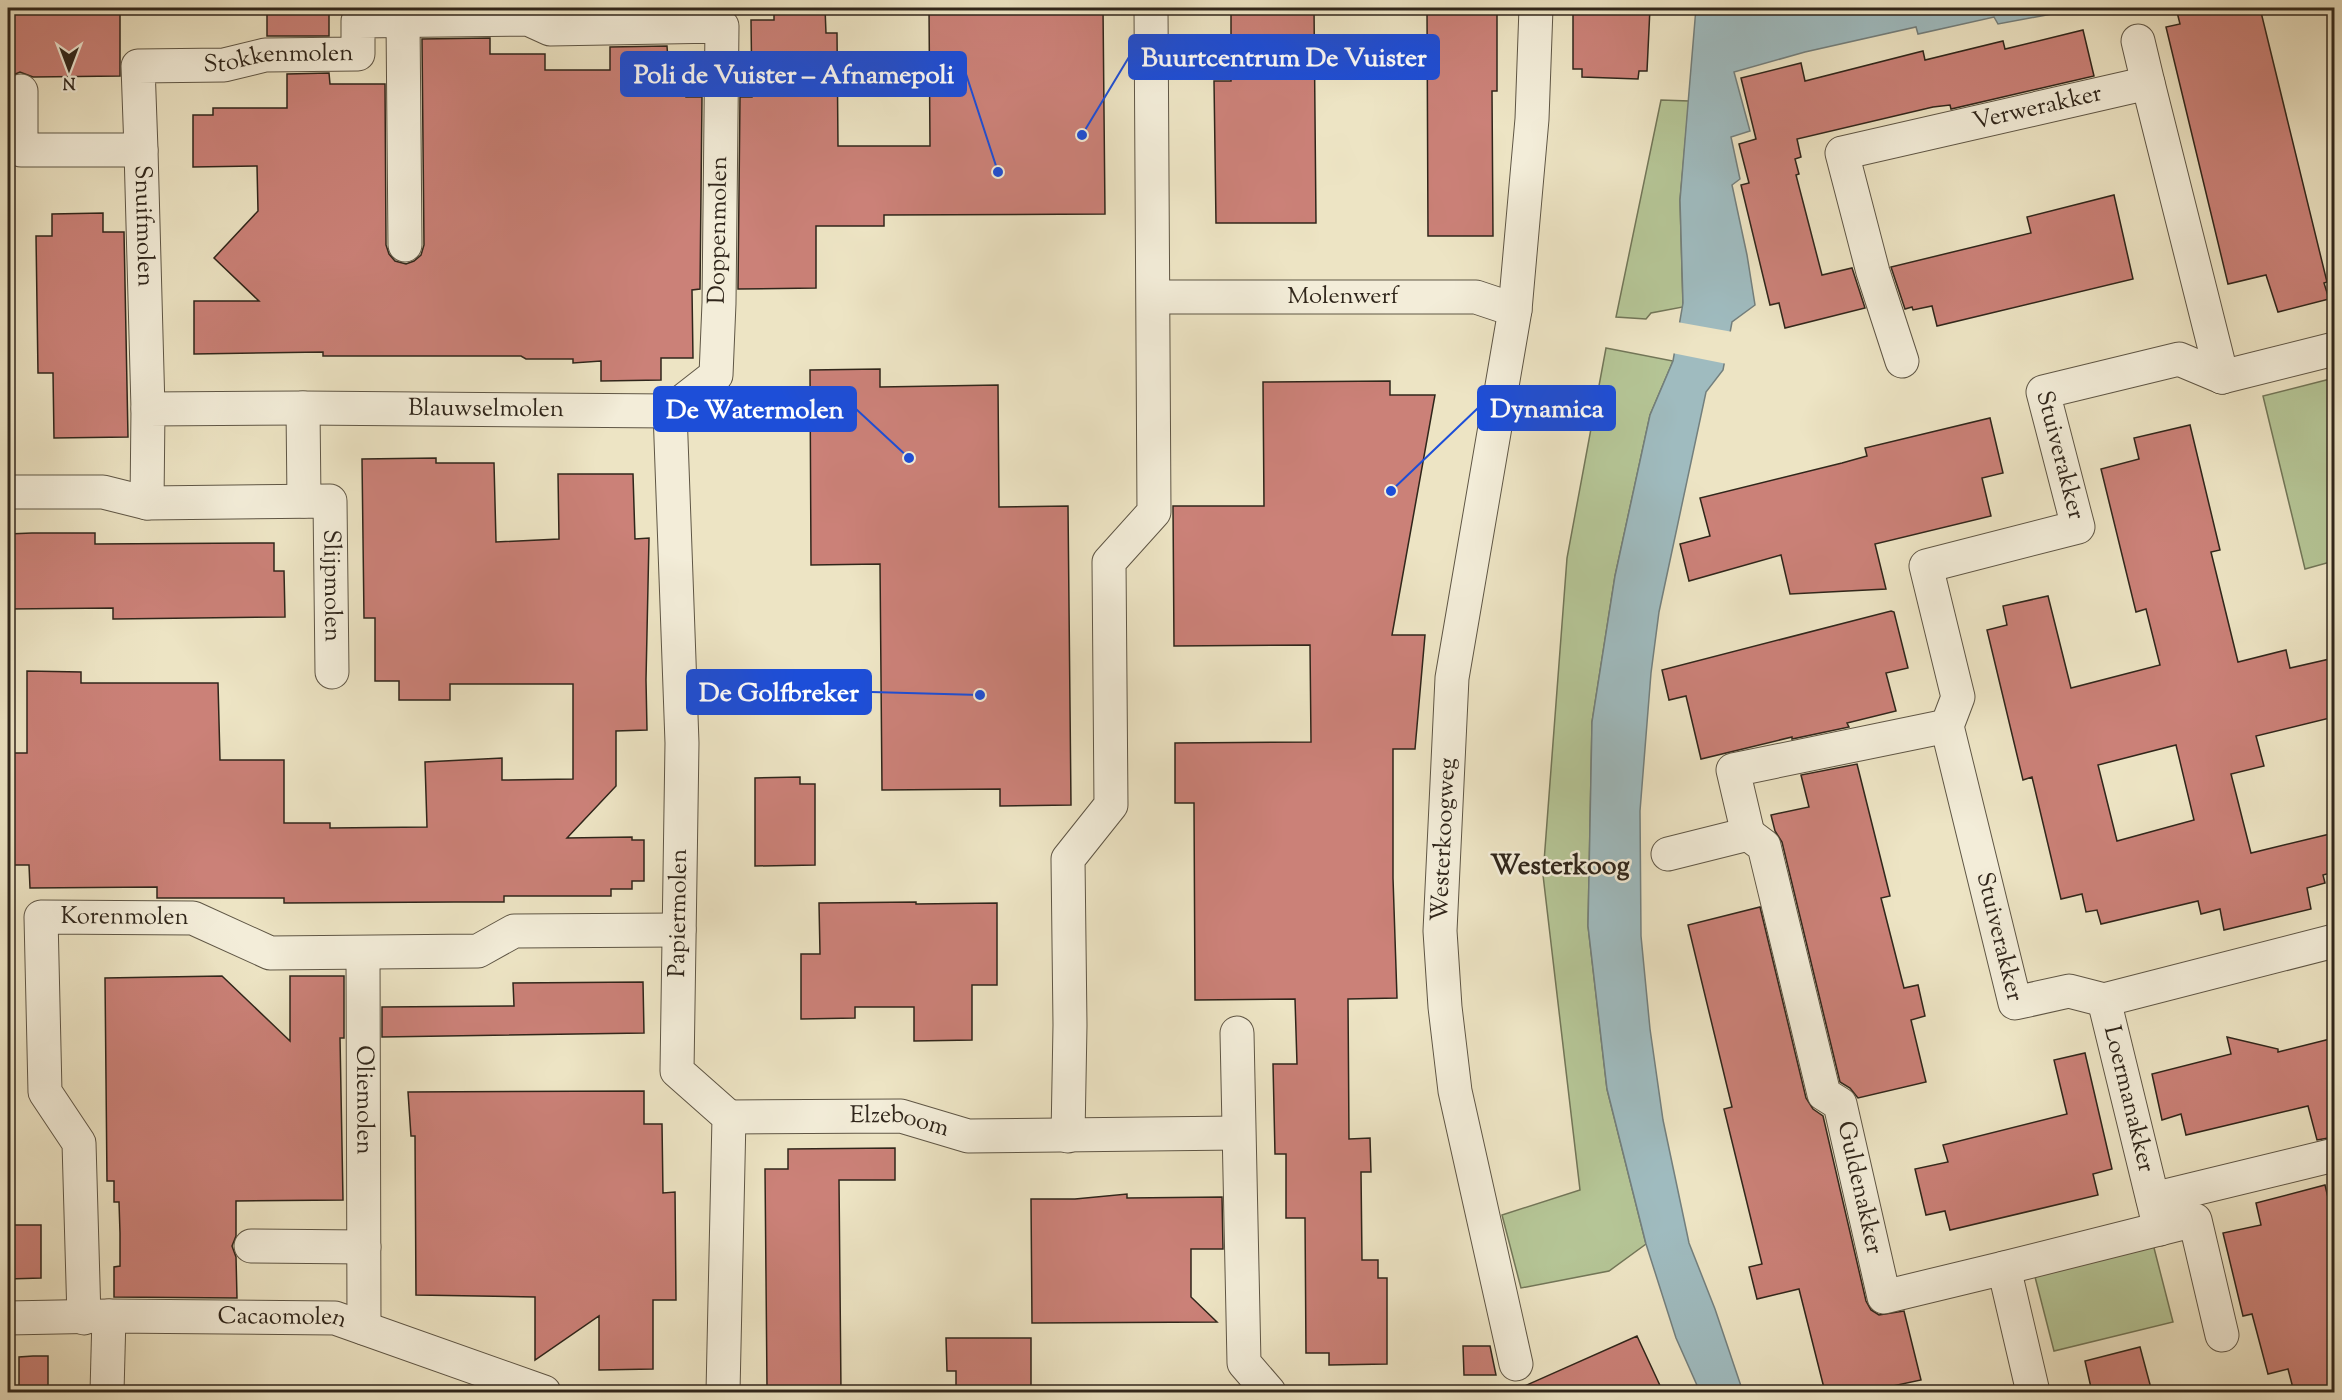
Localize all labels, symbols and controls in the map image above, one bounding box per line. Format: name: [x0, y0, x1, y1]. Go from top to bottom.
callout: Buurtcentrum De Vuister: [1129, 35, 1439, 79]
street label: Stokkenmolen: [203, 37, 353, 82]
north arrow: [39, 39, 99, 99]
text: Buurtcentrum De Vuister: [1141, 41, 1427, 78]
callout: Poli de Vuister – Afnamepoli: [621, 52, 966, 96]
text: Poli de Vuister – Afnamepoli: [634, 58, 955, 95]
text: N: [62, 70, 75, 93]
street label: Verwerakker: [1969, 77, 2105, 140]
street label: Doppenmolen: [701, 156, 737, 304]
street label: Snuifmolen: [124, 165, 162, 287]
street label: Molenwerf: [1287, 280, 1401, 314]
callout: Dynamica: [1478, 386, 1615, 430]
callout: De Watermolen: [654, 387, 856, 431]
street label: Stuiverakker: [2026, 387, 2092, 524]
street label: Blauwselmolen: [408, 392, 564, 427]
text: Dynamica: [1490, 392, 1604, 429]
text: De Watermolen: [666, 393, 845, 430]
street label: Slijpmolen: [313, 529, 349, 642]
callout: De Golfbreker: [687, 670, 871, 714]
text: De Golfbreker: [699, 676, 859, 713]
street label: Westerkoogweg: [1423, 757, 1465, 922]
street label: Papiermolen: [661, 848, 697, 978]
district label: Westerkoog: [1490, 848, 1630, 887]
street label: Stuiverakker: [1967, 869, 2031, 1005]
street label: Korenmolen: [60, 900, 189, 935]
street label: Loermanakker: [2094, 1022, 2163, 1176]
street label: Oliemolen: [346, 1045, 381, 1155]
street label: Elzeboom: [850, 1099, 953, 1146]
street label: Guldenakker: [1827, 1118, 1891, 1258]
street label: Cacaomolen: [217, 1300, 351, 1338]

